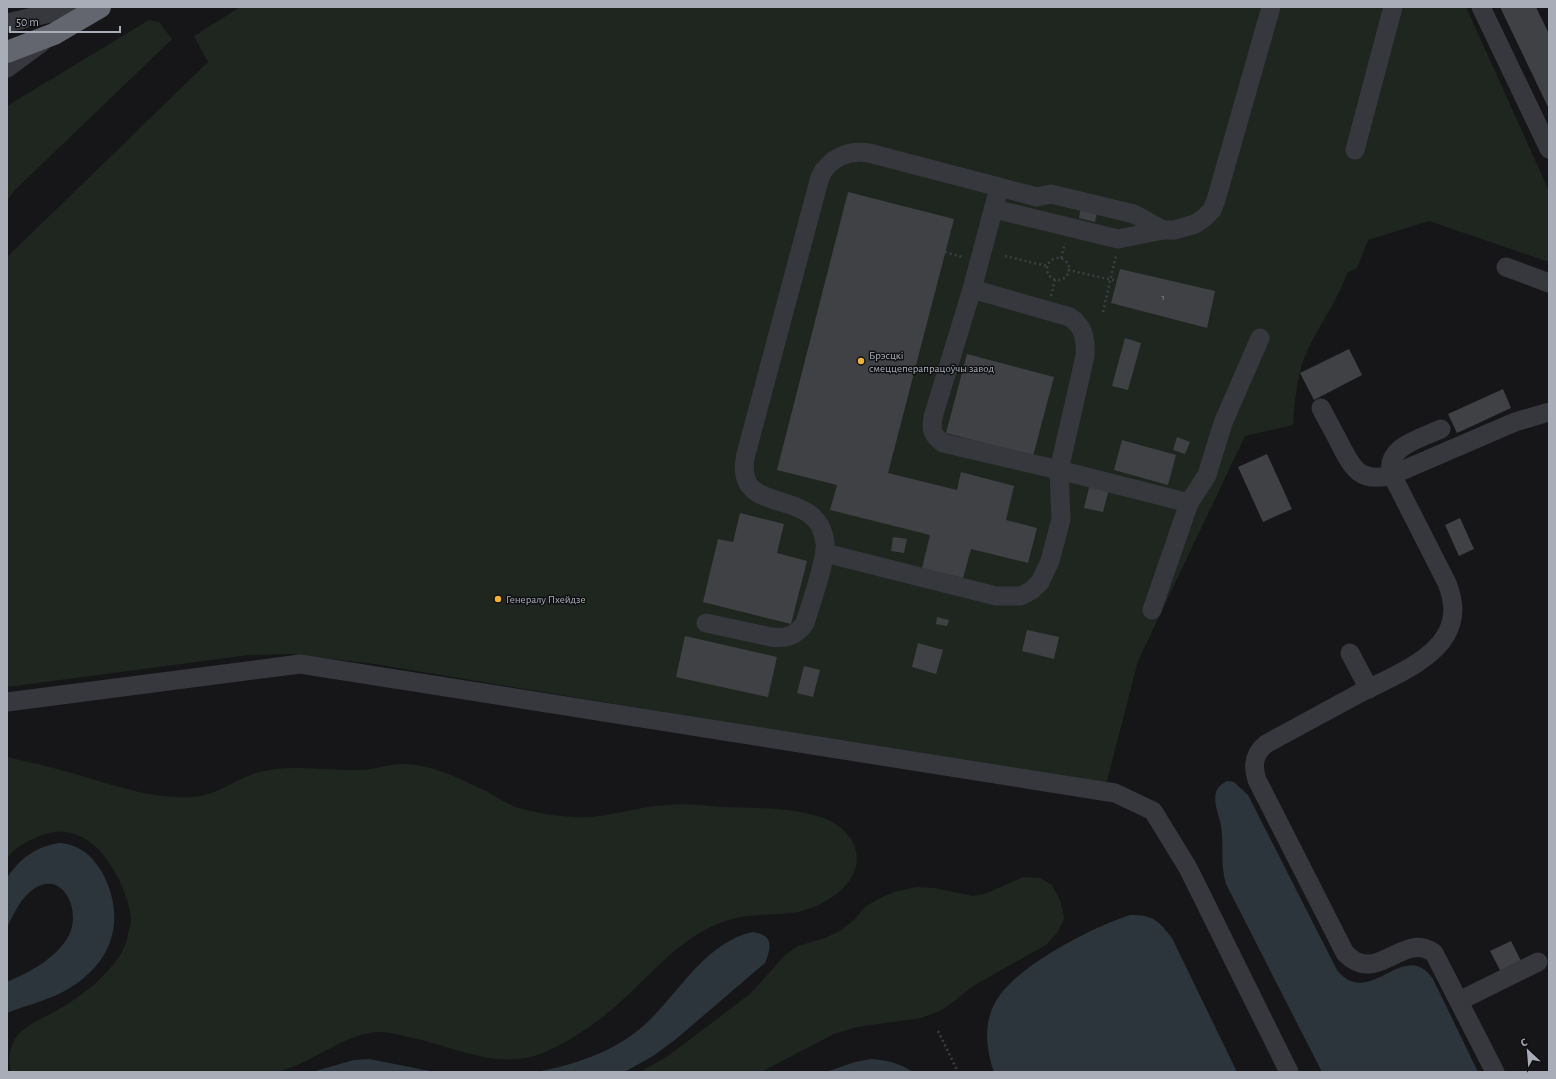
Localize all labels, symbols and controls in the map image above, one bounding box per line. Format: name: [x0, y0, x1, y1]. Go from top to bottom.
scale bar: [10, 8, 120, 34]
text: 50 m: [16, 16, 39, 28]
house number: 1: [1161, 293, 1165, 302]
place label: Брэсцкі смеццеперапрацоўчы завод: [869, 350, 995, 374]
marker: Брэсцкі смеццеперапрацоўчы завод: [856, 356, 866, 366]
marker: Генералу Пхейдзе: [493, 594, 503, 604]
place label: Генералу Пхейдзе: [506, 594, 586, 605]
north arrow: [1508, 1031, 1548, 1071]
text: С: [1519, 1036, 1529, 1049]

